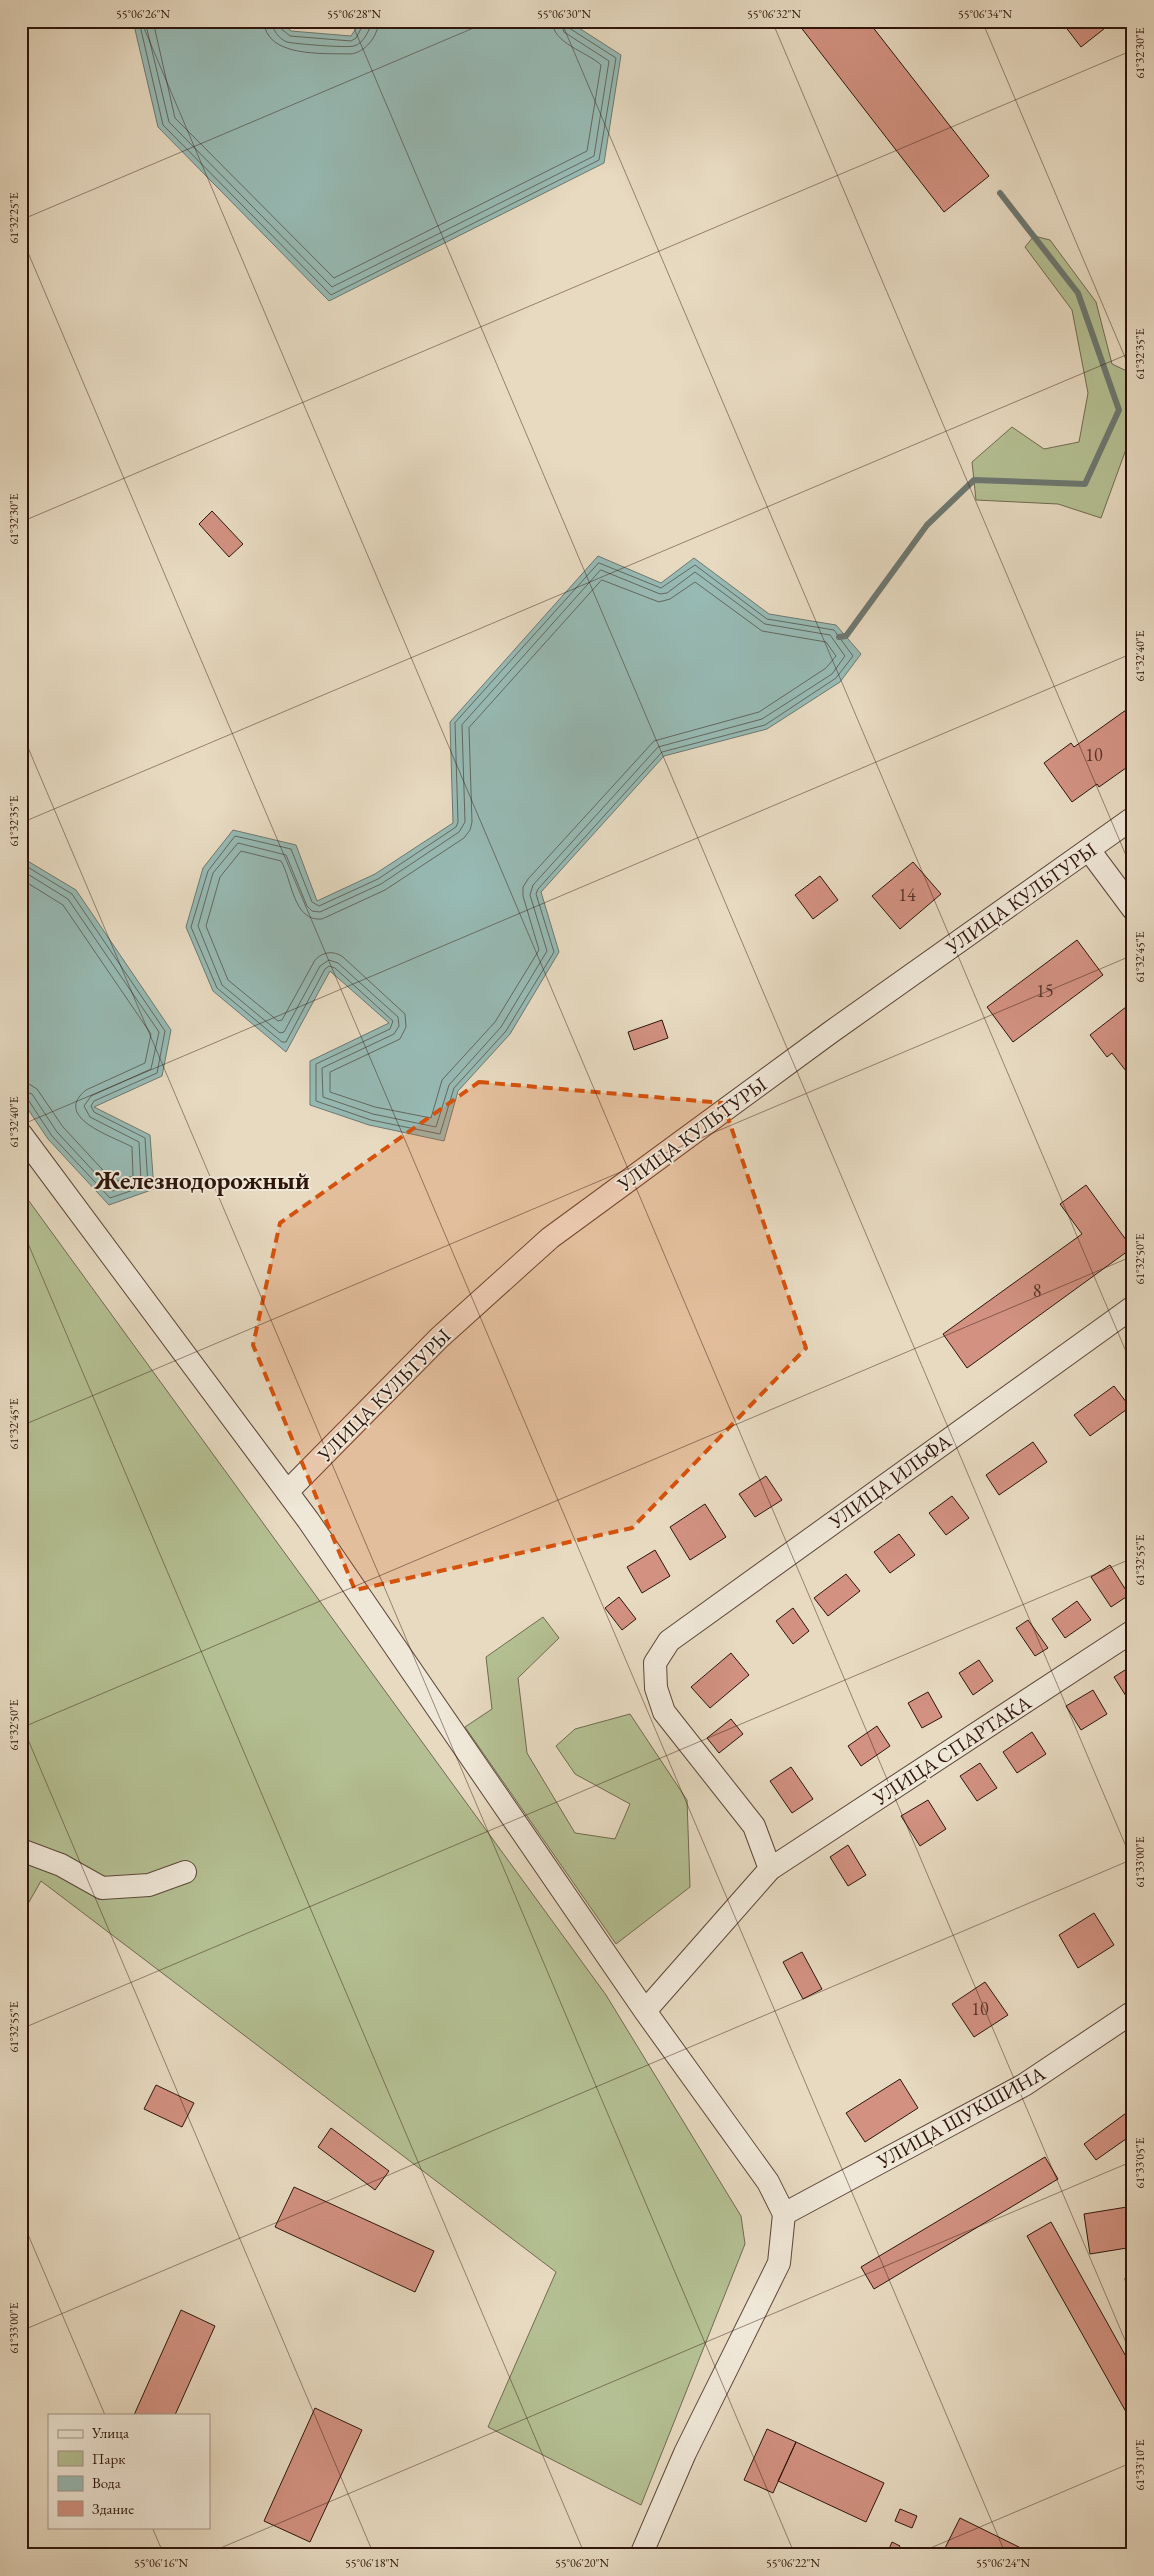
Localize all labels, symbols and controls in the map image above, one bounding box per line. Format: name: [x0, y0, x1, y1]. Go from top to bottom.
text: 55°06'26"N: [116, 6, 170, 22]
text: 55°06'28"N: [327, 6, 381, 22]
text: 55°06'30"N: [537, 6, 591, 22]
text: 55°06'32"N: [747, 6, 801, 22]
text: 55°06'34"N: [958, 6, 1012, 22]
text: 61°32'30"E: [1132, 27, 1148, 79]
text: 61°32'25"E: [6, 192, 22, 244]
text: 61°32'35"E: [1132, 328, 1148, 380]
text: 61°32'30"E: [6, 493, 22, 545]
text: 61°32'40"E: [1132, 630, 1148, 682]
house number: 10: [1085, 743, 1103, 766]
text: 61°32'35"E: [6, 795, 22, 847]
street label: УЛИЦА КУЛЬТУРЫ: [940, 836, 1102, 960]
house number: 14: [898, 883, 916, 906]
text: 61°32'45"E: [1132, 931, 1148, 983]
house number: 15: [1036, 979, 1054, 1002]
street label: УЛИЦА КУЛЬТУРЫ: [611, 1071, 772, 1197]
text: 61°32'40"E: [6, 1096, 22, 1148]
district label: Железнодорожный: [93, 1164, 310, 1196]
text: 61°32'50"E: [1132, 1233, 1148, 1285]
house number: 8: [1033, 1279, 1041, 1302]
street label: УЛИЦА КУЛЬТУРЫ: [311, 1322, 457, 1468]
text: 61°32'45"E: [6, 1398, 22, 1450]
street label: УЛИЦА ИЛЬФА: [823, 1428, 956, 1535]
text: 61°32'55"E: [1132, 1534, 1148, 1586]
street label: УЛИЦА СПАРТАКА: [867, 1689, 1036, 1811]
text: 61°32'50"E: [6, 1699, 22, 1751]
text: 61°33'00"E: [1132, 1836, 1148, 1888]
house number: 10: [971, 1997, 989, 2020]
text: 61°32'55"E: [6, 2001, 22, 2053]
street label: УЛИЦА ШУКШИНА: [871, 2060, 1050, 2175]
text: 61°33'05"E: [1132, 2137, 1148, 2189]
text: 61°33'00"E: [6, 2302, 22, 2354]
legend: [48, 2414, 210, 2528]
text: Улица: [91, 2423, 129, 2442]
text: 61°33'10"E: [1132, 2439, 1148, 2491]
text: Парк: [92, 2449, 125, 2468]
text: Вода: [92, 2473, 121, 2492]
text: Здание: [92, 2499, 134, 2518]
text: 55°06'16"N: [134, 2555, 188, 2571]
text: 55°06'18"N: [345, 2555, 399, 2571]
text: 55°06'20"N: [555, 2555, 609, 2571]
text: 55°06'22"N: [766, 2555, 820, 2571]
text: 55°06'24"N: [976, 2555, 1030, 2571]

